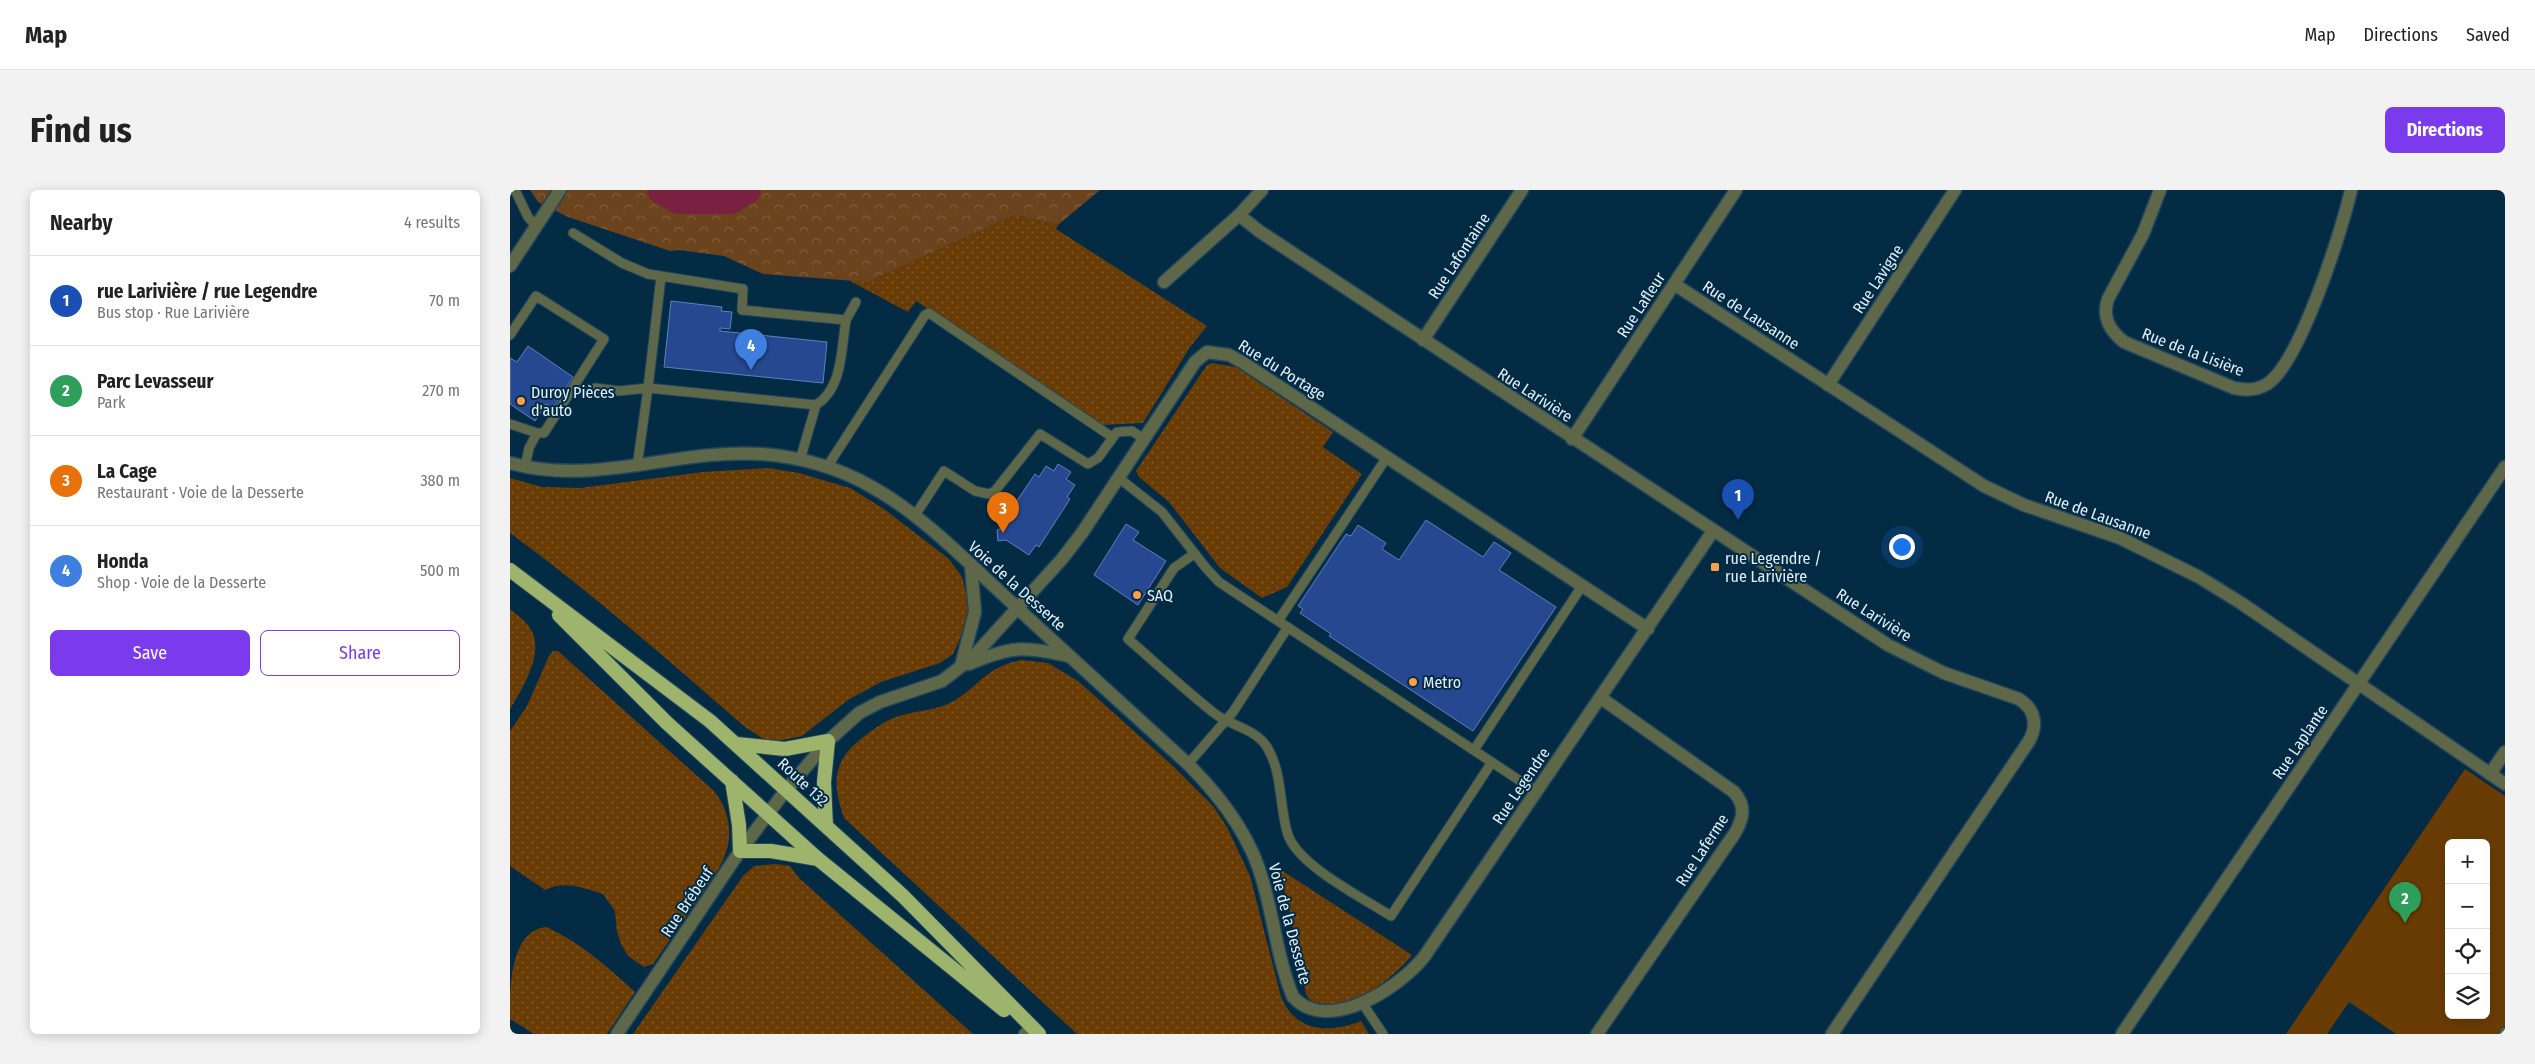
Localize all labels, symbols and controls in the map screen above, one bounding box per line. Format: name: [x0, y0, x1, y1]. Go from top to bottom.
text: Map: [25, 21, 67, 49]
text: Map: [2304, 24, 2336, 46]
text: Directions: [2364, 24, 2438, 46]
text: Saved: [2466, 24, 2510, 46]
button: Directions: [2385, 107, 2505, 153]
text: Find us: [30, 109, 132, 151]
street label: Rue Lafontaine: [1424, 209, 1494, 302]
text: Nearby: [50, 210, 112, 236]
text: 4 results: [404, 213, 460, 232]
street label: Rue Lavigne: [1849, 241, 1907, 317]
street label: Rue Lafleur: [1613, 268, 1669, 341]
street label: Rue de Lausanne: [1699, 277, 1803, 353]
text: rue Larivière / rue Legendre: [97, 280, 317, 303]
text: 1: [63, 291, 69, 310]
text: 70 m: [429, 291, 460, 310]
text: Bus stop · Rue Larivière: [97, 303, 250, 322]
street label: Rue de la Lisière: [2139, 324, 2247, 380]
pin: 4: [735, 329, 767, 370]
street label: Rue du Portage: [1235, 336, 1329, 404]
street label: Rue Larivière: [1494, 364, 1576, 426]
text: Parc Levasseur: [97, 370, 213, 393]
text: 2: [62, 381, 70, 400]
text: 270 m: [422, 381, 460, 400]
place label: Duroy Pièces d'auto: [531, 383, 615, 420]
text: Park: [97, 393, 125, 412]
marker: Duroy Pièces d'auto: [515, 395, 527, 407]
text: La Cage: [97, 460, 157, 483]
text: 3: [62, 471, 70, 490]
text: 380 m: [420, 471, 460, 490]
pin: 1: [1722, 479, 1754, 520]
text: Restaurant · Voie de la Desserte: [97, 483, 304, 502]
street label: Rue de Lausanne: [2042, 487, 2154, 543]
pin: 3: [987, 492, 1019, 533]
your location: [1889, 534, 1915, 560]
street label: Voie de la Desserte: [964, 537, 1070, 635]
place label: rue Legendre / rue Larivière: [1725, 549, 1822, 586]
text: Honda: [97, 550, 148, 573]
text: 4: [62, 561, 70, 580]
text: 500 m: [420, 561, 460, 580]
marker: rue Legendre / rue Larivière: [1709, 561, 1721, 573]
text: Shop · Voie de la Desserte: [97, 573, 266, 592]
street label: Rue Larivière: [1833, 584, 1915, 646]
place label: SAQ: [1147, 586, 1173, 605]
marker: SAQ: [1131, 589, 1143, 601]
button: Save: [50, 630, 250, 676]
button: Share: [260, 630, 460, 676]
place label: Metro: [1423, 673, 1461, 692]
marker: Metro: [1407, 676, 1419, 688]
street label: Rue Laplante: [2268, 701, 2332, 783]
street label: Rue Legendre: [1488, 744, 1554, 828]
street label: Route 132: [774, 754, 832, 810]
street label: Rue Laferme: [1672, 810, 1732, 890]
map controls: [2445, 839, 2490, 1019]
button: +: [2445, 839, 2490, 884]
street label: Voie de la Desserte: [1265, 861, 1315, 987]
street label: Rue Brébeuf: [657, 863, 718, 941]
pin: 2: [2389, 882, 2421, 923]
button: −: [2445, 884, 2490, 929]
button: locate: [2445, 929, 2490, 974]
button: layers: [2445, 974, 2490, 1019]

